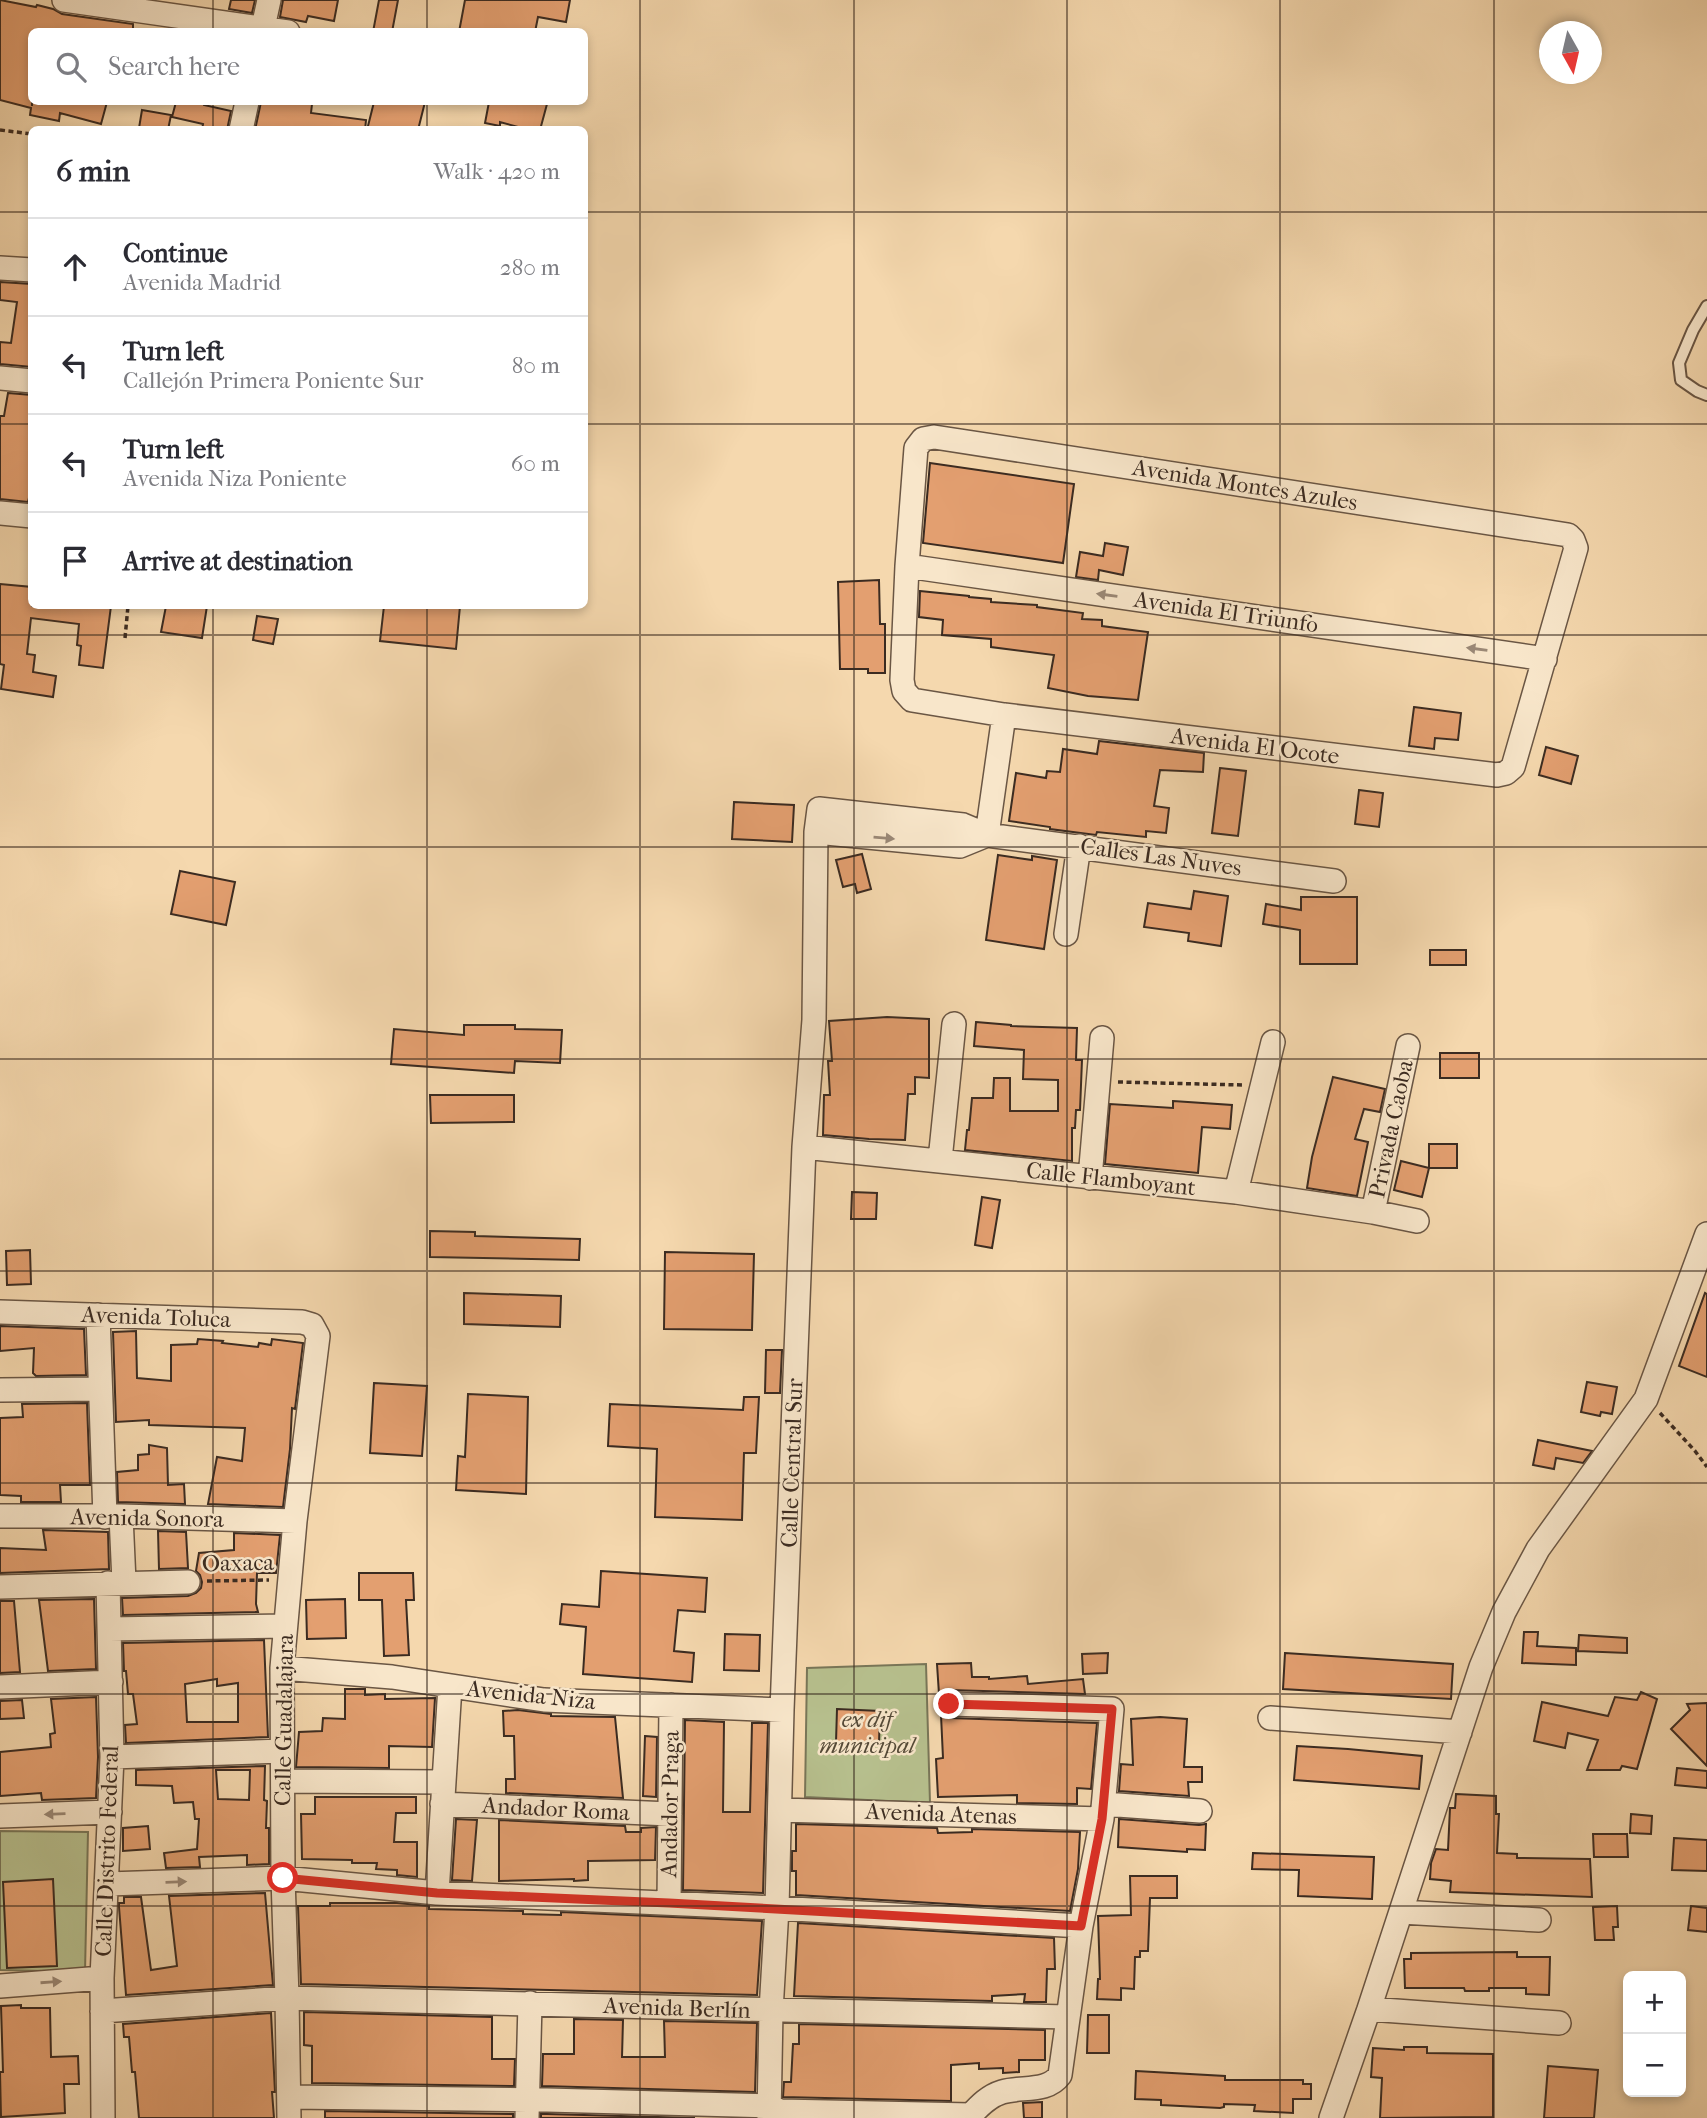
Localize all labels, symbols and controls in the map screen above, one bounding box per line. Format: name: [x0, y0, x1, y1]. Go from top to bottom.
north arrow: [1539, 21, 1602, 84]
search box: [28, 28, 588, 105]
icon: search: [52, 48, 90, 86]
text: Search here: [108, 51, 240, 82]
text: 6 min: [56, 154, 130, 189]
text: Walk · 420 m: [433, 158, 560, 185]
text: Continue: [123, 238, 228, 269]
icon: ahead: [56, 248, 94, 286]
text: 280 m: [500, 254, 560, 281]
text: Avenida Madrid: [123, 269, 281, 296]
text: Turn left: [123, 336, 224, 367]
icon: left: [56, 346, 94, 384]
text: 80 m: [512, 352, 560, 379]
text: Callejón Primera Poniente Sur: [123, 367, 423, 394]
text: Turn left: [123, 434, 224, 465]
icon: left: [56, 444, 94, 482]
text: 60 m: [511, 450, 560, 477]
street label: Avenida Montes Azules: [1130, 454, 1359, 516]
text: Avenida Niza Poniente: [123, 465, 347, 492]
icon: arrive: [56, 542, 94, 580]
text: Arrive at destination: [123, 546, 353, 577]
street label: Avenida El Triunfo: [1131, 586, 1320, 638]
one-way arrow: [1096, 589, 1118, 600]
one-way arrow: [1466, 643, 1488, 654]
street label: Avenida El Ocote: [1168, 722, 1341, 770]
street label: Calles Las Nuves: [1079, 832, 1243, 882]
one-way arrow: [873, 833, 895, 844]
street label: Privada Caoba: [1363, 1057, 1419, 1201]
street label: Calle Flamboyant: [1025, 1157, 1197, 1201]
street label: Avenida Toluca: [80, 1301, 232, 1333]
street label: Calle Central Sur: [776, 1378, 808, 1548]
street label: Avenida Sonora: [69, 1503, 224, 1533]
street label: Oaxaca: [202, 1549, 275, 1577]
street label: Calle Guadalajara: [269, 1633, 299, 1806]
street label: Avenida Niza: [464, 1675, 597, 1715]
route end: [933, 1688, 964, 1719]
park label: ex dif municipal: [819, 1706, 917, 1759]
street label: Andador Praga: [655, 1730, 685, 1879]
street label: Calle Distrito Federal: [90, 1744, 124, 1957]
street label: Andador Roma: [481, 1792, 631, 1826]
street label: Avenida Atenas: [864, 1798, 1017, 1830]
one-way arrow: [44, 1808, 66, 1820]
route start: [267, 1862, 298, 1893]
one-way arrow: [165, 1876, 187, 1887]
map controls: [1623, 1971, 1686, 2097]
button: +: [1623, 1971, 1686, 2034]
one-way arrow: [40, 1976, 62, 1987]
street label: Avenida Berlín: [602, 1992, 752, 2024]
button: −: [1623, 2034, 1686, 2097]

